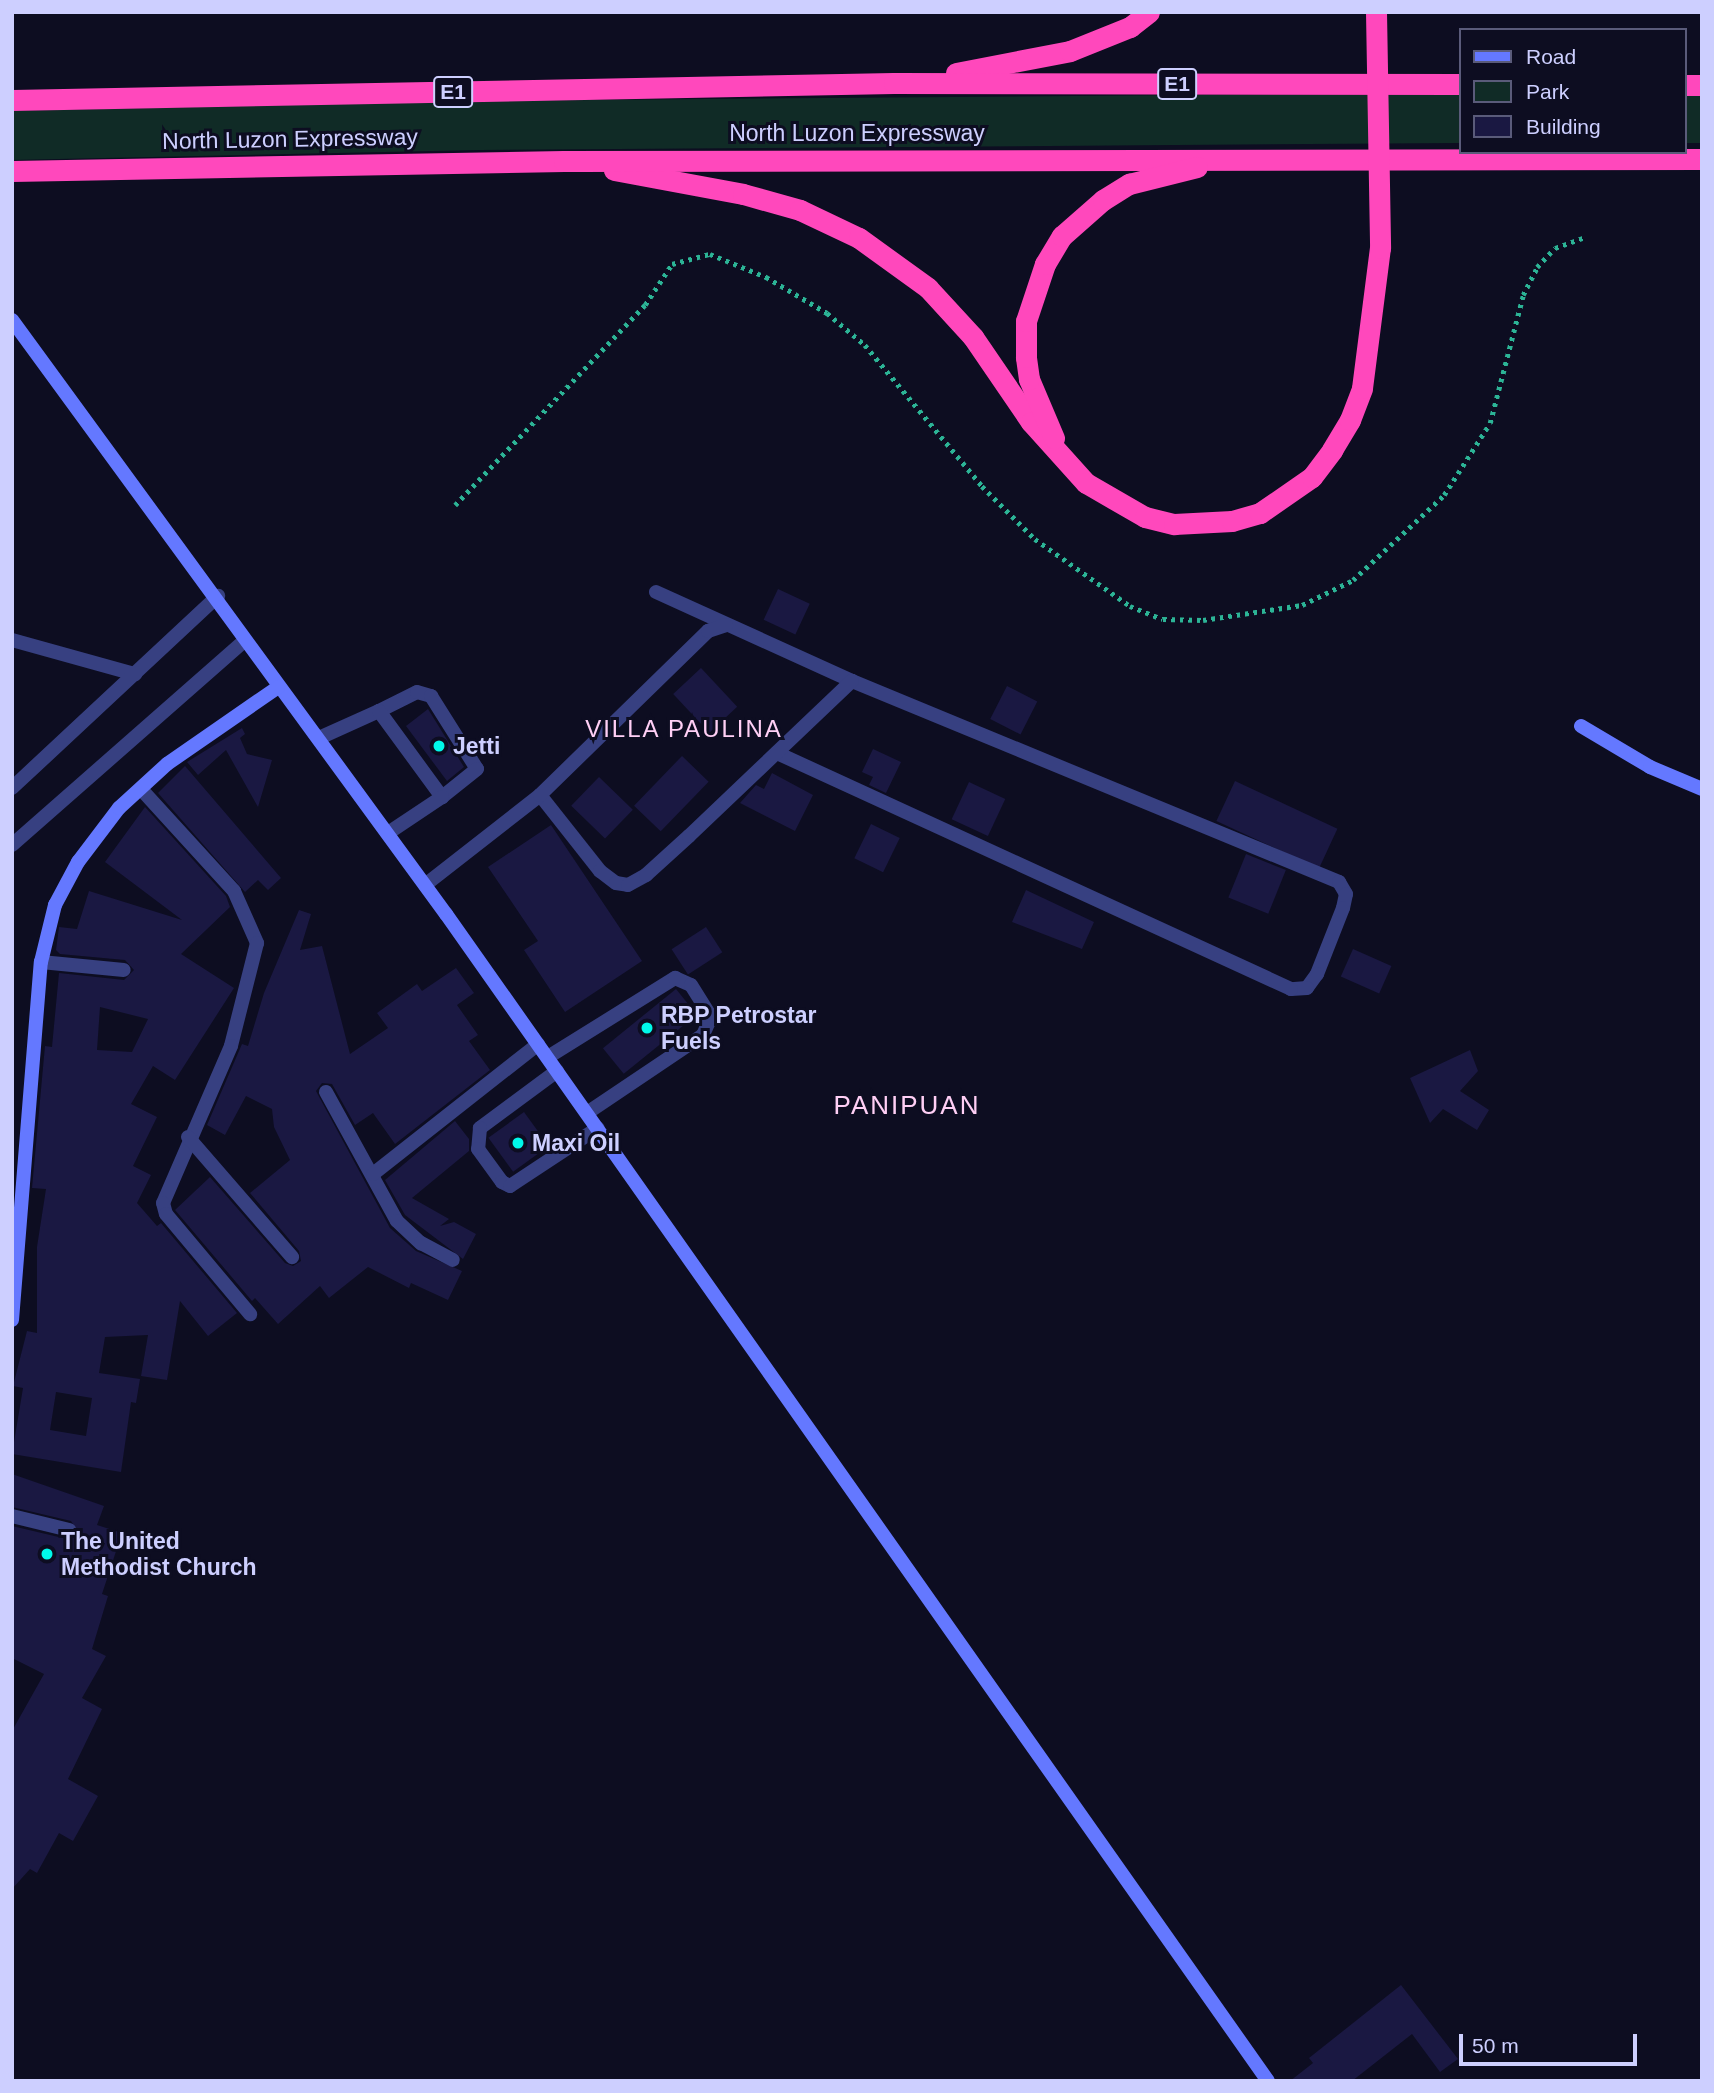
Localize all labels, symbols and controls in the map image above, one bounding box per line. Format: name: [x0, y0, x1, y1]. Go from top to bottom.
legend: [1458, 28, 1686, 154]
text: Road: [1526, 45, 1576, 68]
road number: E1: [1156, 66, 1198, 102]
road number: E1: [432, 74, 474, 110]
text: Park: [1526, 80, 1569, 103]
text: Building: [1526, 115, 1601, 138]
street label: North Luzon Expressway: [729, 119, 985, 147]
street label: North Luzon Expressway: [162, 123, 418, 155]
district label: VILLA PAULINA: [586, 715, 782, 743]
place label: Jetti: [453, 732, 500, 760]
marker: Jetti: [431, 738, 447, 754]
place label: RBP Petrostar Fuels: [661, 1001, 817, 1055]
marker: RBP Petrostar Fuels: [639, 1020, 655, 1036]
district label: PANIPUAN: [835, 1090, 979, 1122]
place label: Maxi Oil: [532, 1129, 620, 1157]
marker: Maxi Oil: [510, 1135, 526, 1151]
place label: The United Methodist Church: [61, 1527, 256, 1581]
marker: The United Methodist Church: [39, 1546, 55, 1562]
scale bar: [1462, 2020, 1640, 2064]
text: 50 m: [1472, 2034, 1519, 2057]

